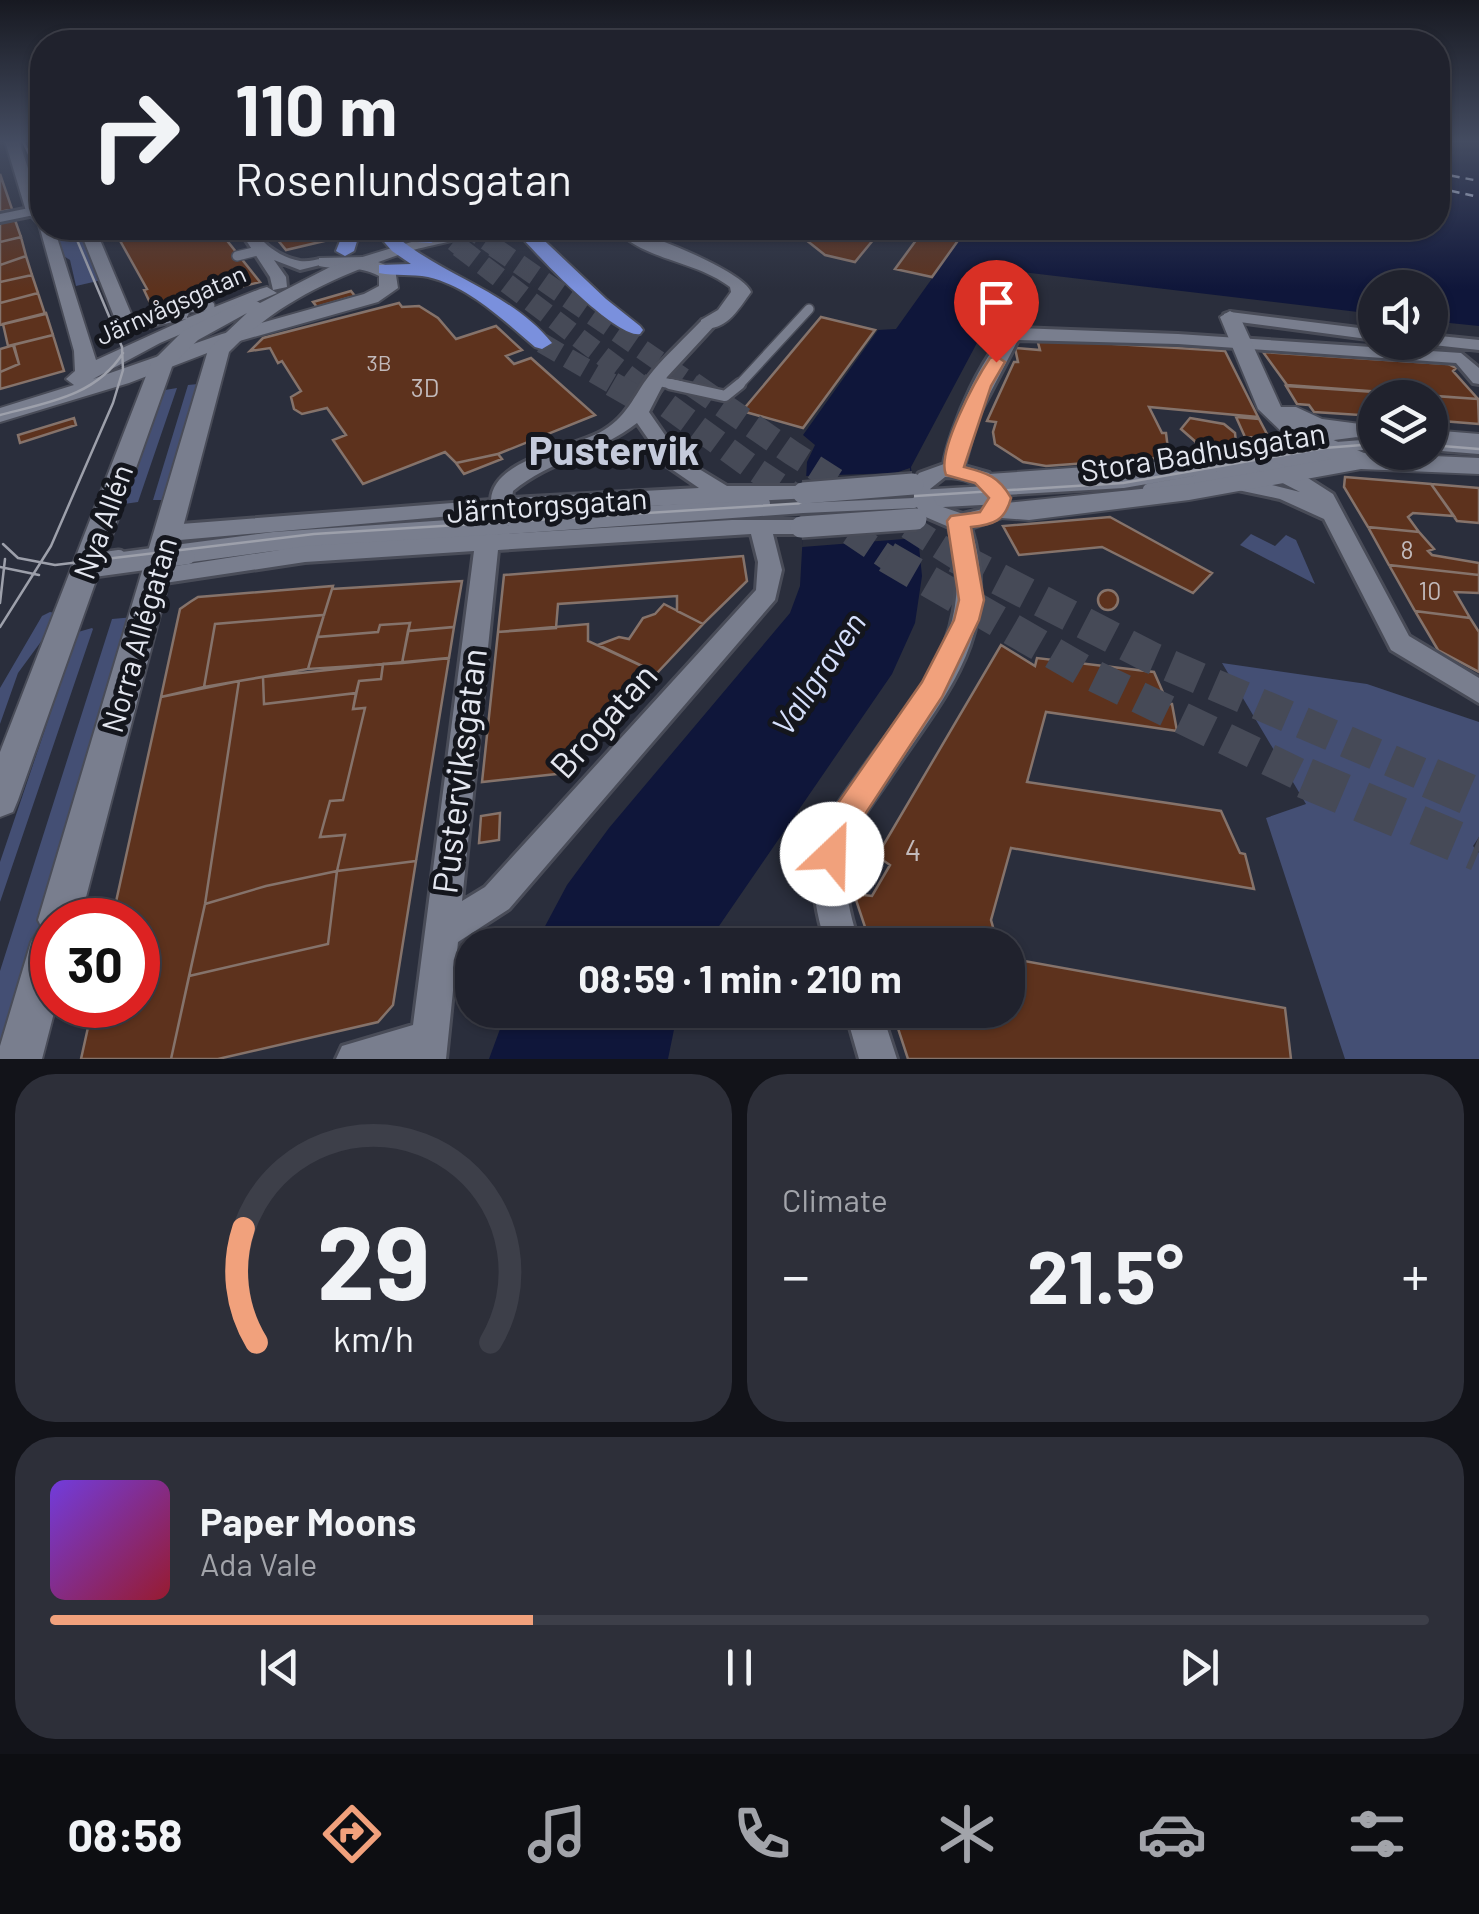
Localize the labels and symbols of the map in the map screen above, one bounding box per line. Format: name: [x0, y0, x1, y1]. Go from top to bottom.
street label: Järnvågsgatan: [91, 258, 250, 350]
pin: [954, 260, 1039, 363]
house number: 3B: [366, 349, 392, 375]
house number: 3D: [411, 372, 439, 402]
street label: Stora Badhusgatan: [1078, 414, 1328, 488]
district label: Pustervik: [529, 425, 699, 473]
street label: Nya Allén: [65, 459, 139, 584]
street label: Järntorgsgatan: [445, 479, 648, 529]
street label: Norra Allégatan: [93, 533, 183, 736]
house number: 8: [1400, 534, 1414, 564]
house number: 10: [1419, 575, 1441, 605]
water label: Vallgraven: [762, 604, 872, 742]
street label: Pusterviksgatan: [422, 646, 494, 896]
street label: Brogatan: [540, 654, 665, 786]
position arrow: [780, 802, 884, 906]
house number: 4: [905, 831, 921, 867]
speed limit sign: 30: [30, 898, 160, 1028]

